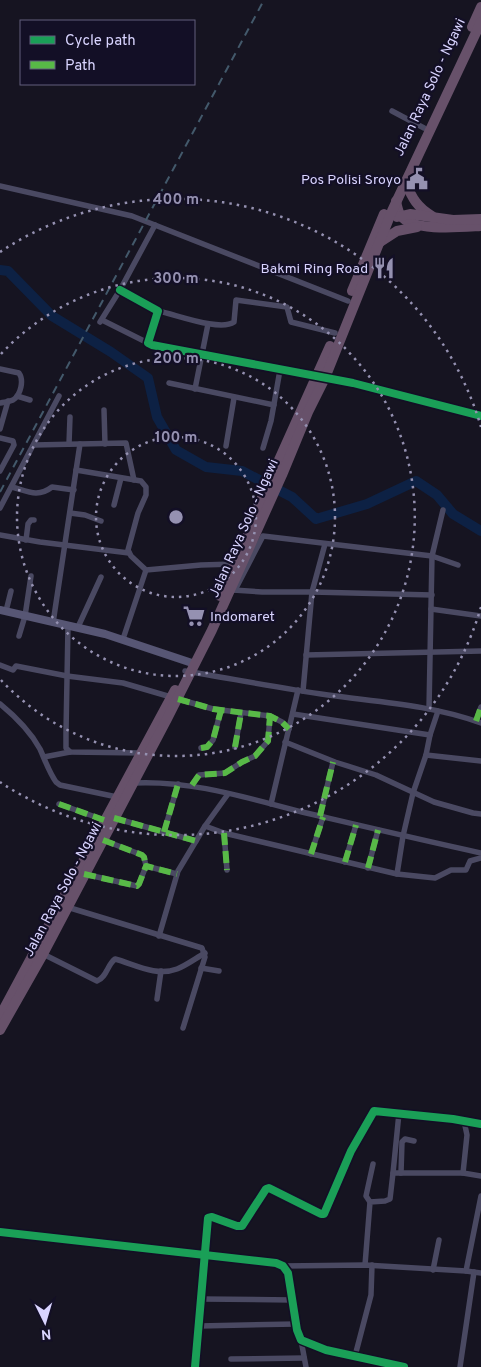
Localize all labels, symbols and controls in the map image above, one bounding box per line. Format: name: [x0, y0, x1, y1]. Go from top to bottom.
street label: Jalan Raya Solo - Ngawi: [391, 16, 470, 159]
legend: [20, 20, 195, 85]
text: Cycle path: [65, 32, 136, 51]
text: Path: [65, 57, 96, 76]
public building icon: Pos Polisi Sroyo: [404, 166, 430, 192]
place label: Pos Polisi Sroyo: [301, 172, 401, 189]
text: 400 m: [153, 191, 199, 210]
restaurant icon: Bakmi Ring Road: [371, 255, 397, 281]
place label: Bakmi Ring Road: [261, 261, 368, 278]
text: 300 m: [153, 270, 199, 289]
text: 200 m: [153, 350, 199, 369]
text: 100 m: [155, 429, 197, 448]
street label: Jalan Raya Solo - Ngawi: [206, 457, 283, 601]
centre of rings: [167, 508, 185, 526]
supermarket icon: Indomaret: [181, 603, 207, 629]
place label: Indomaret: [210, 609, 275, 626]
street label: Jalan Raya Solo - Ngawi: [21, 819, 106, 960]
north arrow: [20, 1297, 70, 1347]
text: N: [40, 1325, 52, 1342]

